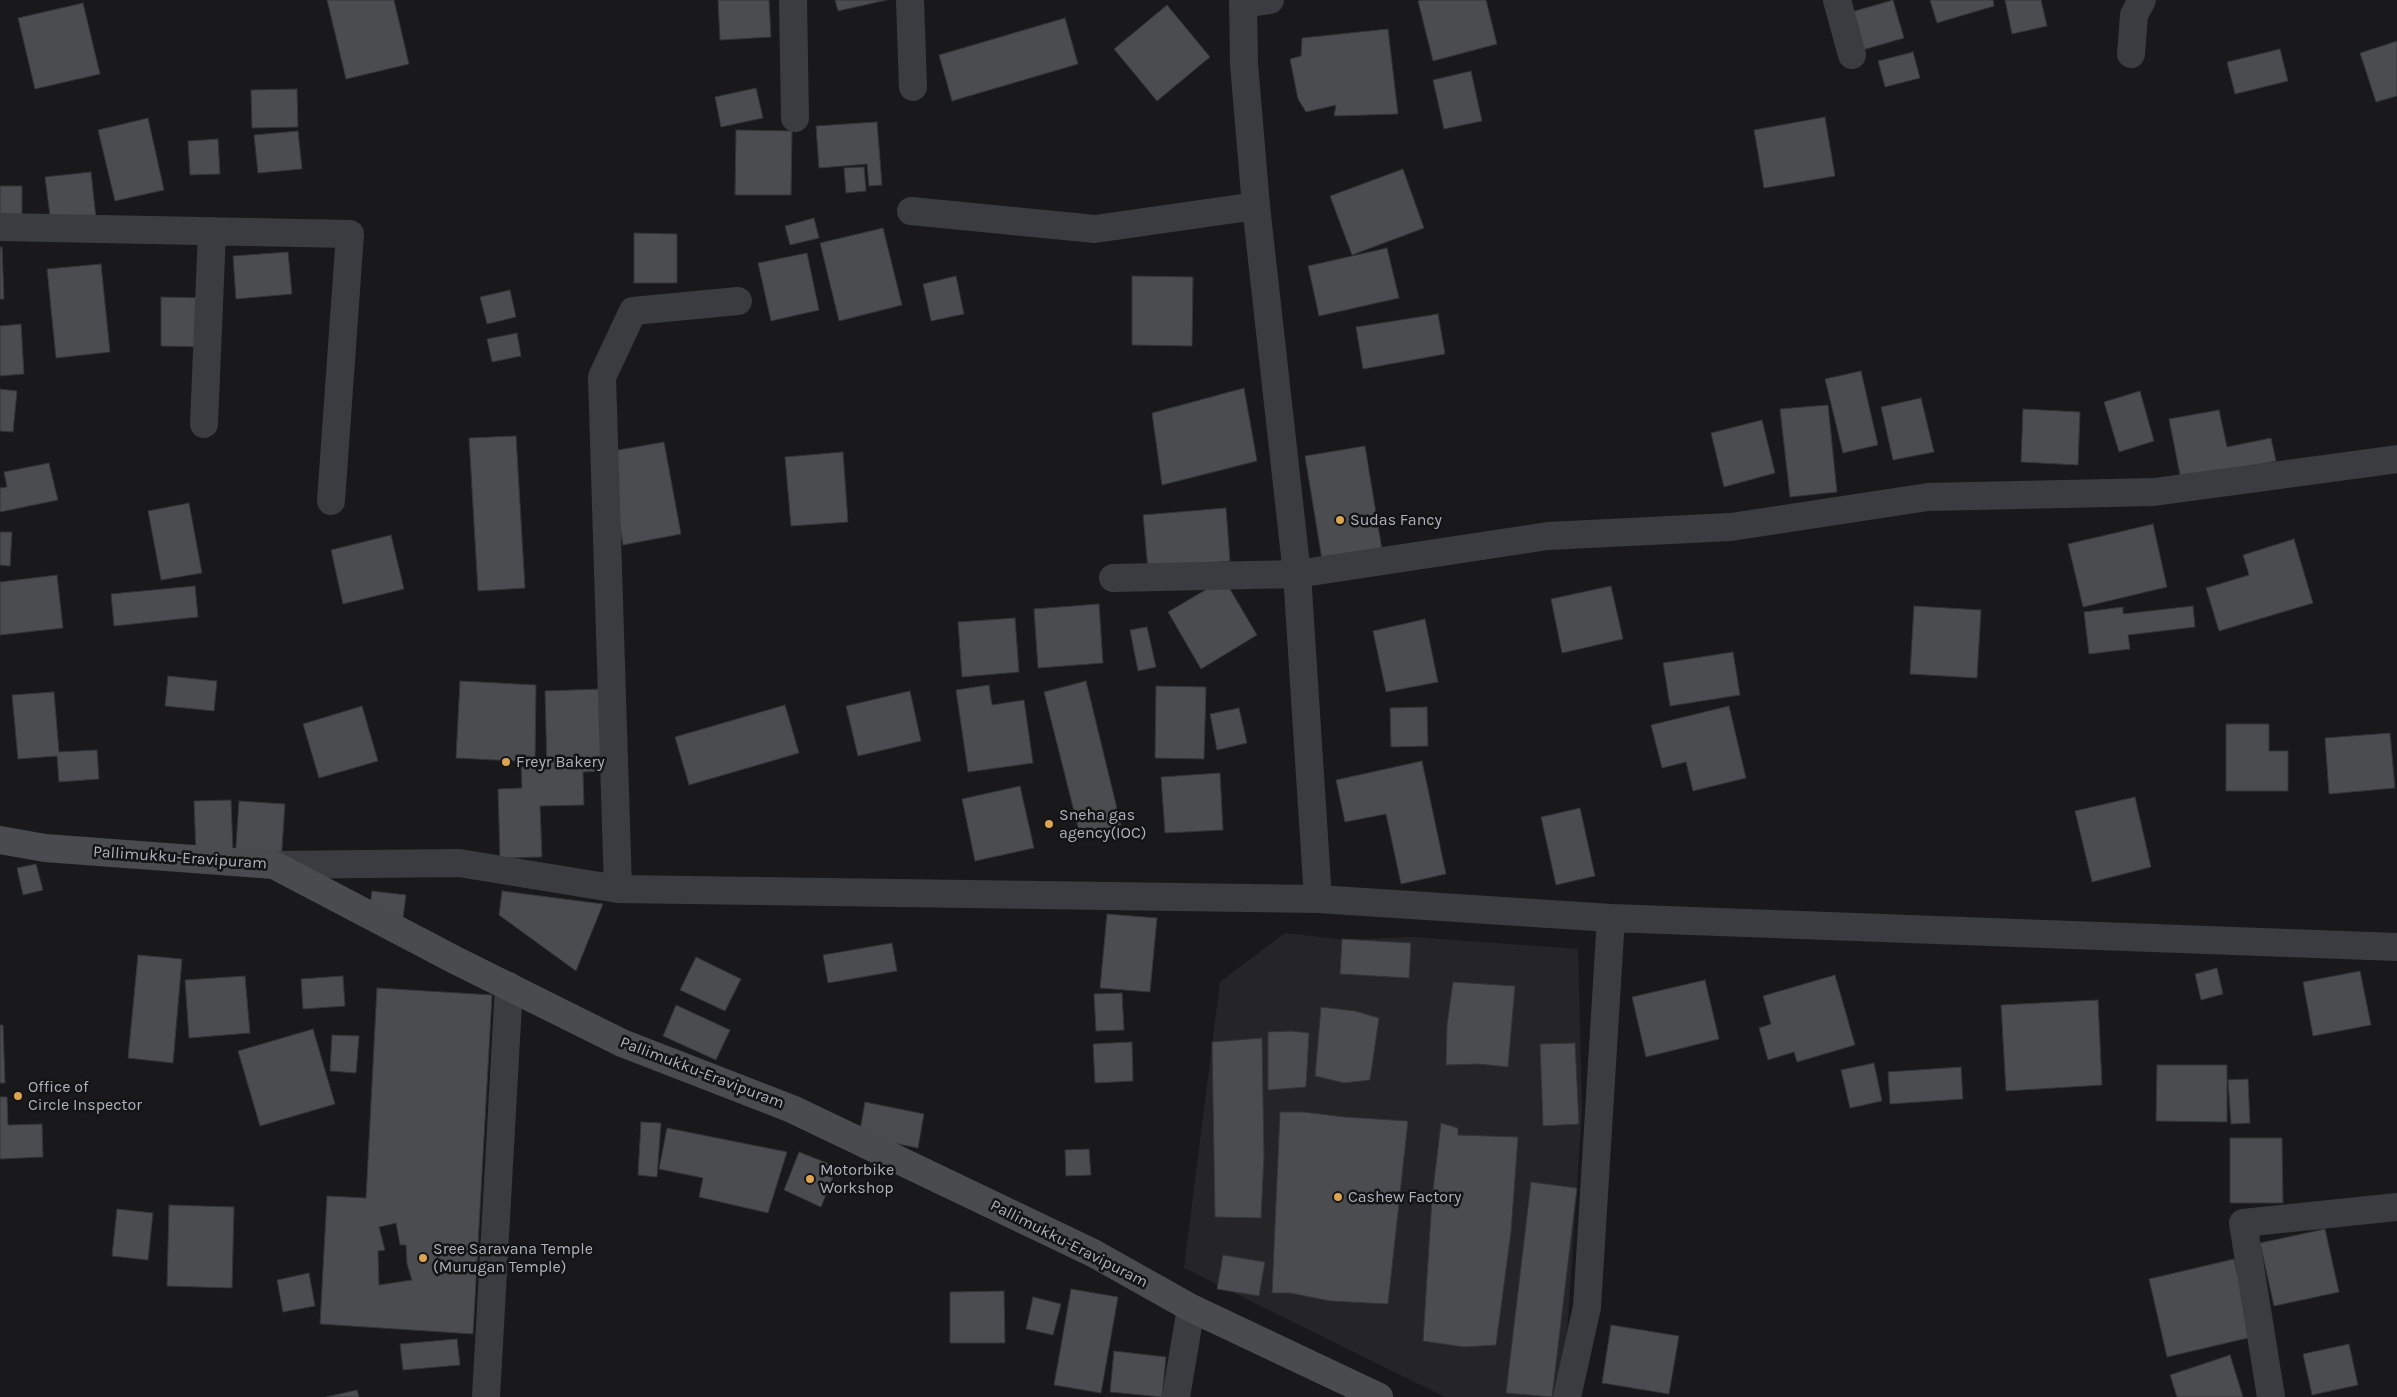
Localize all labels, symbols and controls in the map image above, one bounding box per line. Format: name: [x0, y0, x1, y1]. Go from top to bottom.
place label: Sudas Fancy: [1350, 510, 1442, 530]
marker: Sudas Fancy: [1334, 514, 1346, 526]
place label: Freyr Bakery: [516, 752, 605, 772]
marker: Freyr Bakery: [500, 756, 512, 768]
place label: Sneha gas agency(IOC): [1059, 805, 1146, 843]
marker: Sneha gas agency(IOC): [1043, 818, 1055, 830]
street label: Pallimukku-Eravipuram: [92, 842, 268, 874]
street label: Pallimukku-Eravipuram: [617, 1033, 787, 1113]
place label: Office of Circle Inspector: [28, 1077, 142, 1115]
marker: Office of Circle Inspector: [12, 1090, 24, 1102]
place label: Motorbike Workshop: [820, 1160, 894, 1198]
marker: Motorbike Workshop: [804, 1173, 816, 1185]
place label: Cashew Factory: [1348, 1187, 1461, 1207]
marker: Cashew Factory: [1332, 1191, 1344, 1203]
street label: Pallimukku-Eravipuram: [987, 1196, 1151, 1292]
place label: Sree Saravana Temple (Murugan Temple): [433, 1239, 593, 1277]
marker: Sree Saravana Temple (Murugan Temple): [417, 1252, 429, 1264]

